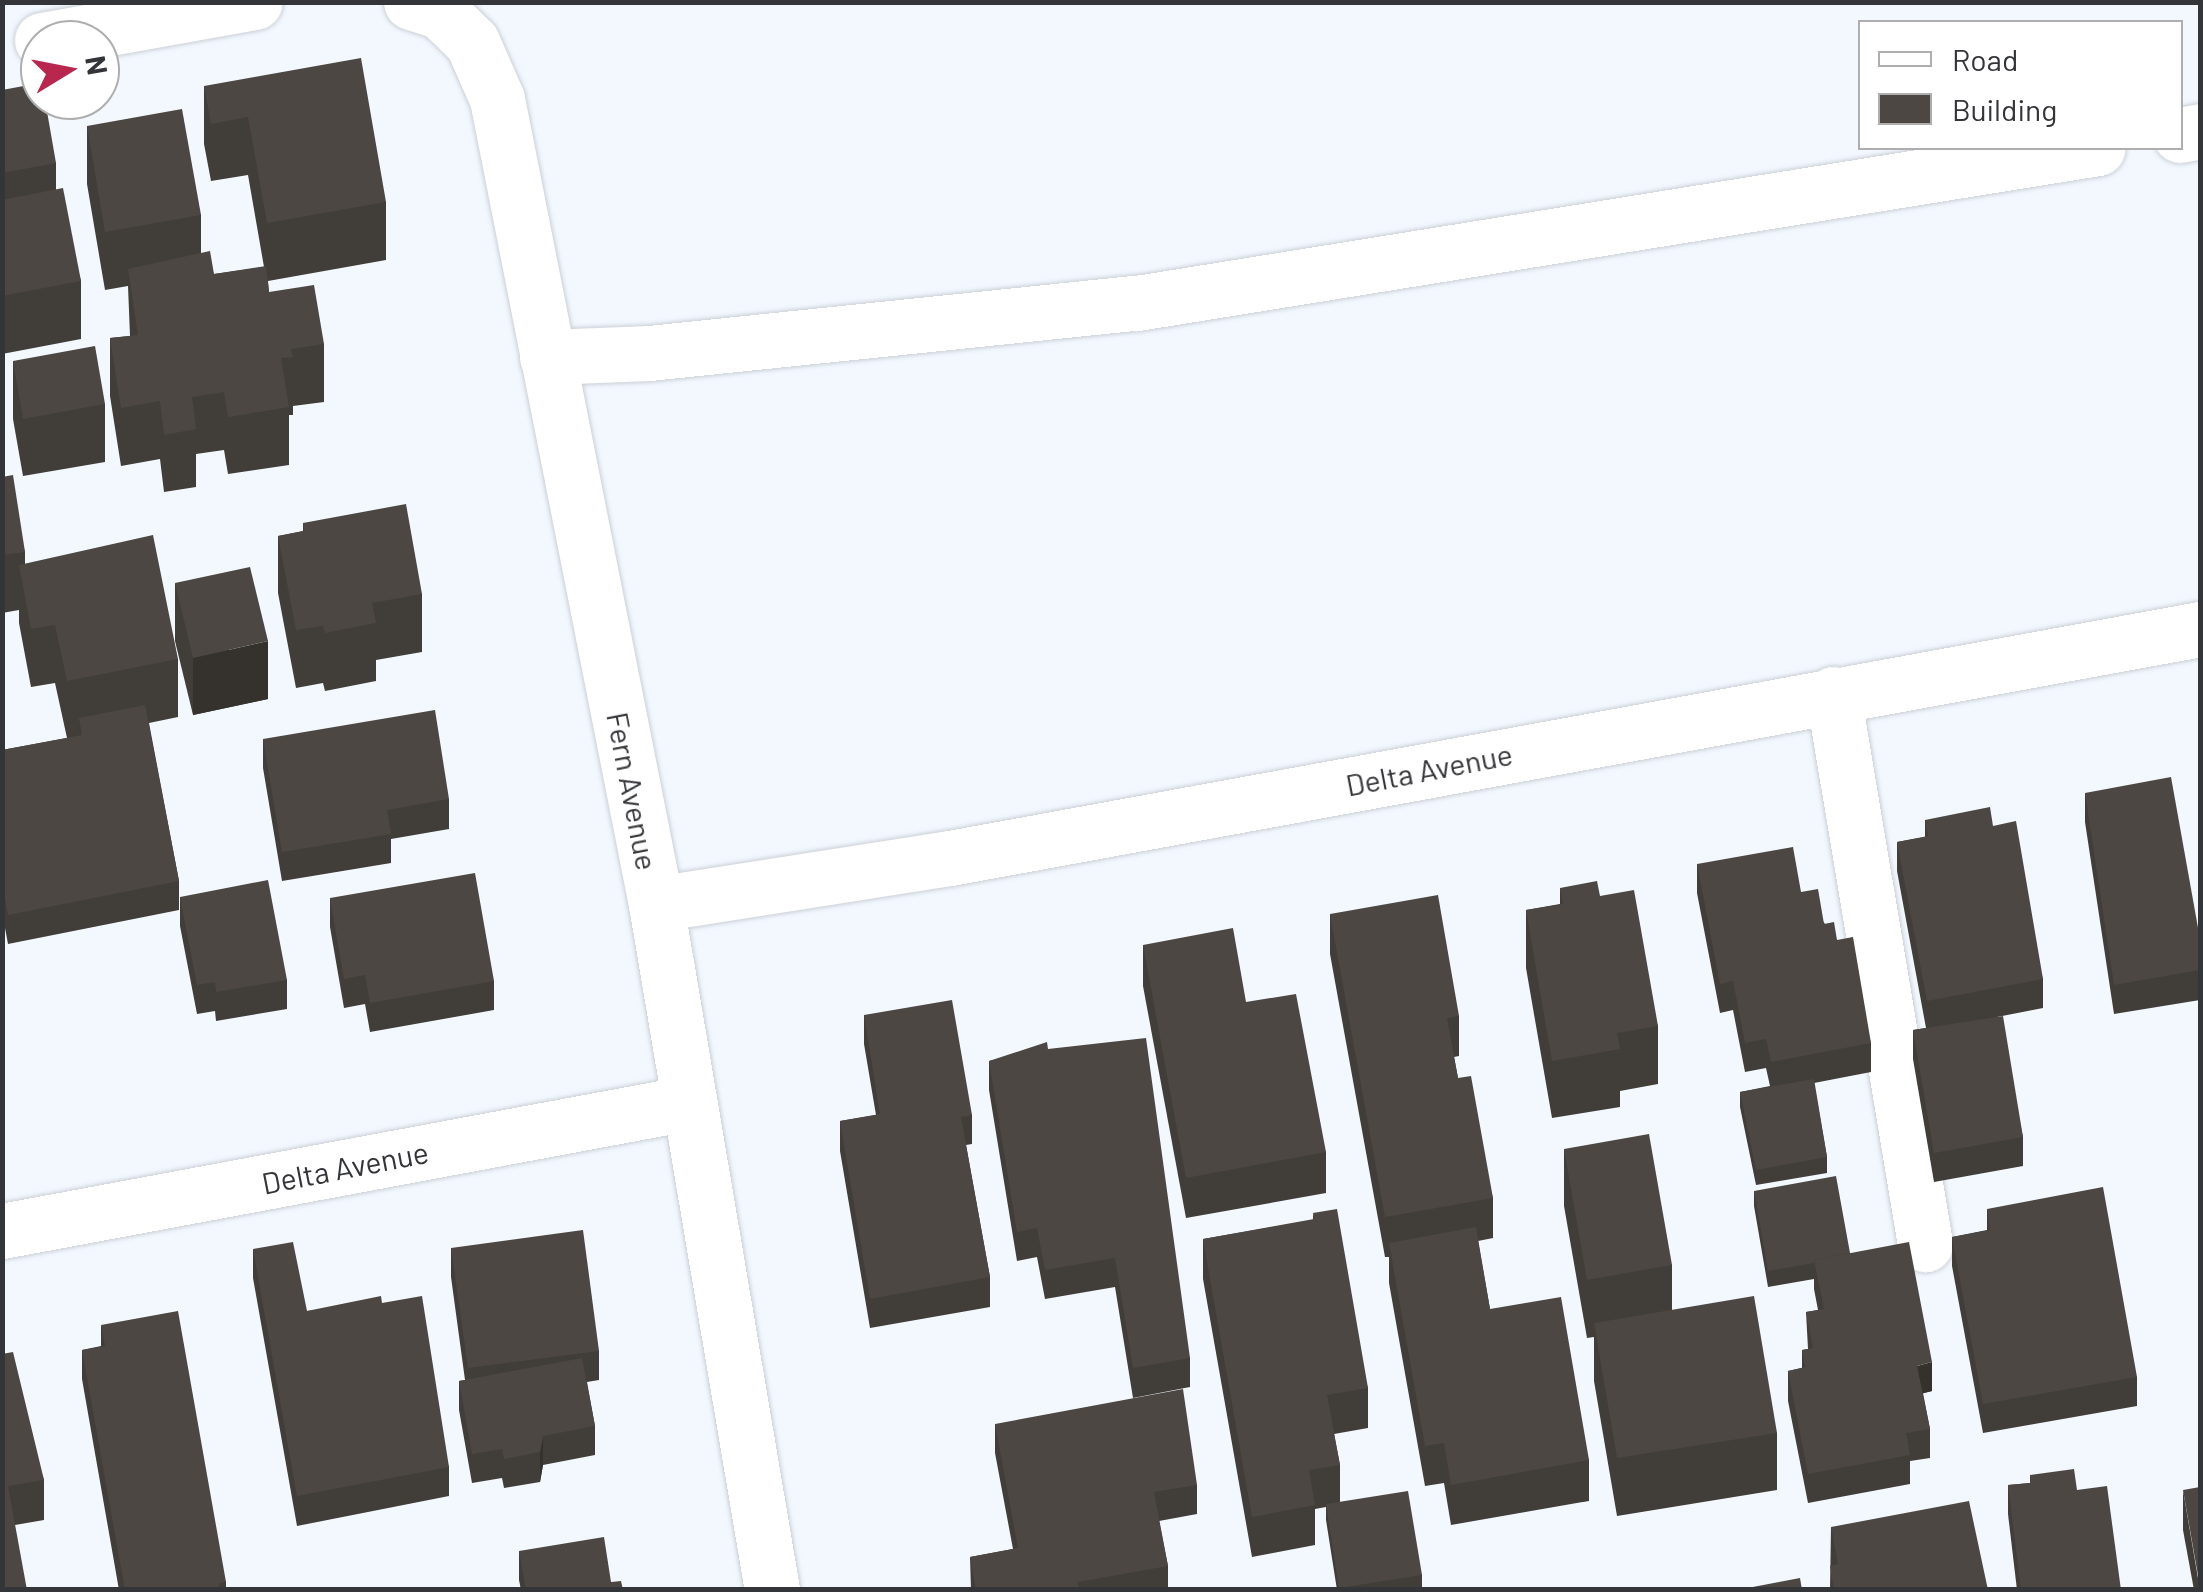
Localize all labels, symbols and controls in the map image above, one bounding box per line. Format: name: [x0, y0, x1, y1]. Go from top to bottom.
north arrow: [20, 20, 120, 120]
legend: [1858, 20, 2183, 150]
text: Road: [1952, 41, 2018, 77]
text: N: [79, 53, 116, 77]
text: Building: [1952, 91, 2057, 127]
street label: Fern Avenue: [600, 709, 666, 873]
street label: Delta Avenue: [1343, 735, 1515, 803]
street label: Delta Avenue: [259, 1133, 431, 1201]

